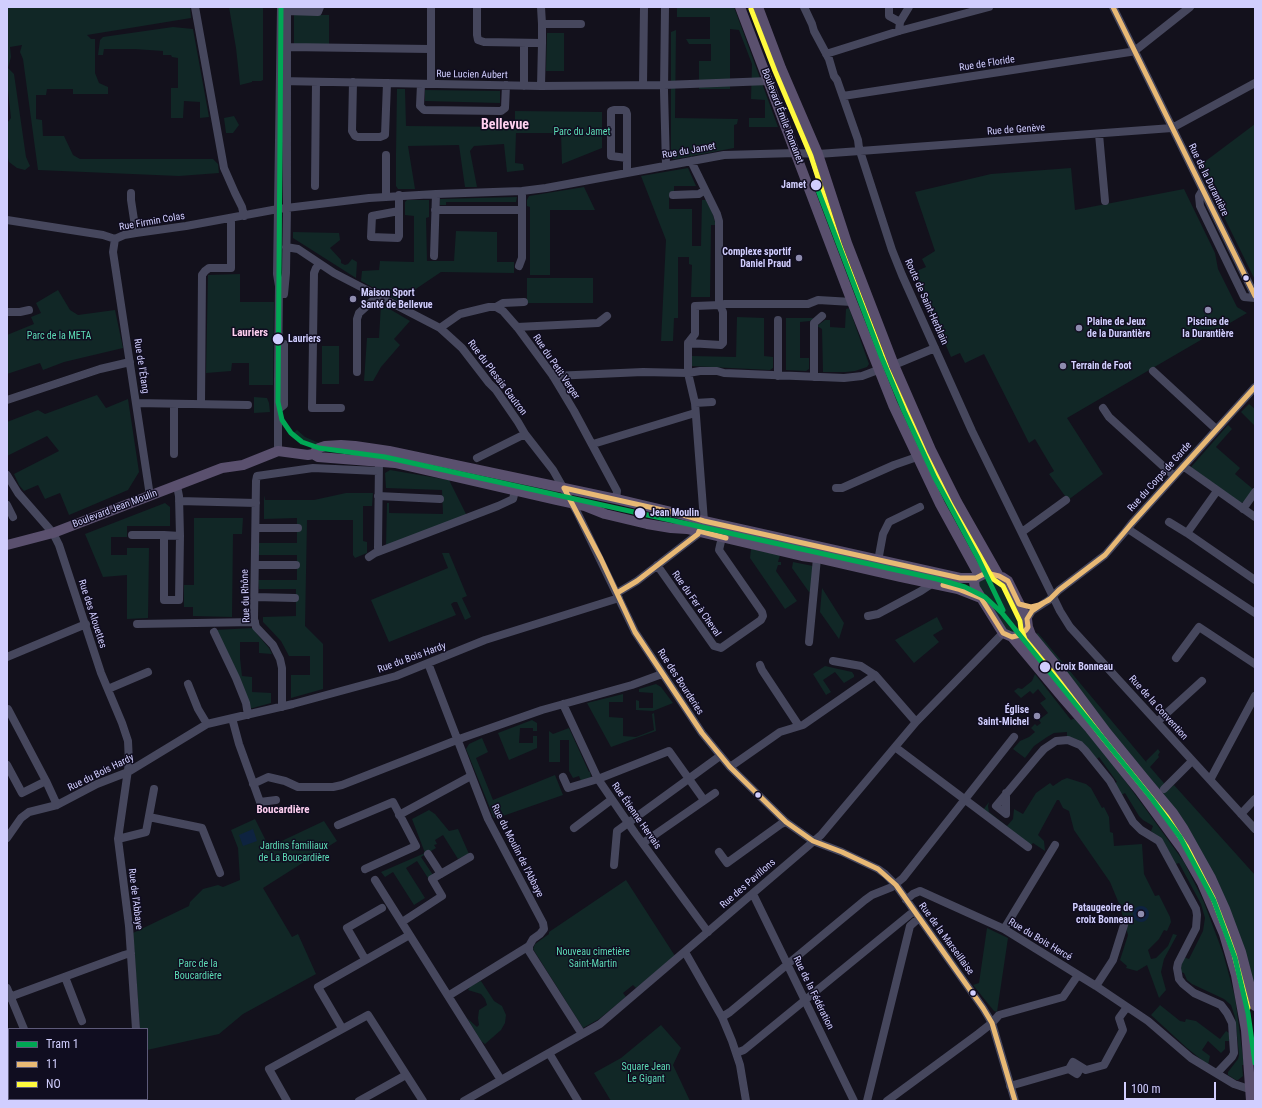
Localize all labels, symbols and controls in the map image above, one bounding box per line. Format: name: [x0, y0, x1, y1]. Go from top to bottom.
street label: Rue de Floride: [958, 54, 1016, 74]
street label: Boulevard Émile Romanet: [758, 67, 806, 165]
street label: Rue Lucien Aubert: [436, 68, 508, 82]
district label: Bellevue: [481, 117, 529, 133]
street label: Rue de Genève: [987, 122, 1045, 138]
park label: Parc du Jamet: [553, 126, 611, 138]
street label: Rue du Jamet: [661, 140, 717, 162]
street label: Rue de la Durantière: [1185, 142, 1231, 218]
marker: Jamet: [809, 178, 823, 192]
place label: Jamet: [781, 179, 806, 191]
street label: Rue Firmin Colas: [118, 210, 186, 234]
place label: Complexe sportif Daniel Praud: [722, 246, 791, 270]
marker: Complexe sportif Daniel Praud: [794, 253, 804, 263]
street label: Route de Saint-Herblain: [902, 257, 950, 347]
unlabelled marker: [1241, 273, 1251, 283]
place label: Maison Sport Santé de Bellevue: [361, 287, 433, 310]
marker: Maison Sport Santé de Bellevue: [348, 294, 358, 304]
marker: Piscine de la Durantière: [1203, 305, 1213, 315]
place label: Plaine de Jeux de la Durantière: [1087, 316, 1150, 340]
place label: Piscine de la Durantière: [1182, 316, 1234, 340]
marker: Plaine de Jeux de la Durantière: [1074, 323, 1084, 333]
district label: Lauriers: [232, 326, 268, 340]
park label: Parc de la META: [27, 330, 91, 342]
marker: Lauriers: [271, 332, 285, 346]
street label: Rue du Petit Verger: [530, 332, 582, 402]
place label: Lauriers: [288, 333, 321, 345]
street label: Rue de l'Étang: [131, 338, 151, 394]
street label: Rue du Plessis Gautron: [465, 338, 529, 418]
place label: Terrain de Foot: [1071, 360, 1131, 372]
marker: Terrain de Foot: [1058, 361, 1068, 371]
street label: Rue du Corps de Garde: [1125, 440, 1195, 514]
street label: Boulevard Jean Moulin: [71, 487, 159, 531]
marker: Jean Moulin: [633, 506, 647, 520]
place label: Jean Moulin: [650, 507, 699, 519]
street label: Rue du Rhône: [239, 569, 253, 623]
street label: Rue du Fer à Cheval: [669, 569, 723, 639]
street label: Rue des Alouettes: [75, 578, 109, 650]
street label: Rue du Bois Hardy: [376, 640, 448, 676]
street label: Rue des Bourderies: [654, 647, 706, 717]
marker: Croix Bonneau: [1038, 660, 1052, 674]
place label: Croix Bonneau: [1055, 661, 1113, 673]
street label: Rue de la Convention: [1126, 673, 1190, 743]
place label: Église Saint-Michel: [978, 704, 1029, 728]
marker: Église Saint-Michel: [1032, 711, 1042, 721]
street label: Rue du Bois Hardy: [66, 752, 136, 794]
street label: Rue Étienne Hervais: [609, 780, 663, 852]
unlabelled marker: [753, 790, 763, 800]
street label: Rue du Moulin de l'Abbaye: [488, 802, 546, 900]
district label: Boucardière: [256, 803, 310, 817]
park label: Jardins familiaux de La Boucardière: [258, 840, 330, 864]
street label: Rue des Pavillons: [718, 857, 778, 911]
street label: Rue de l'Abbaye: [125, 868, 145, 930]
street label: Rue de la Marseillaise: [916, 901, 976, 977]
place label: Pataugeoire de croix Bonneau: [1073, 902, 1133, 926]
marker: Pataugeoire de croix Bonneau: [1136, 909, 1146, 919]
street label: Rue du Bois Hercé: [1006, 916, 1074, 964]
park label: Nouveau cimetière Saint-Martin: [556, 946, 630, 970]
street label: Rue de la Fédération: [790, 954, 836, 1032]
park label: Parc de la Boucardière: [174, 958, 222, 982]
unlabelled marker: [968, 988, 978, 998]
legend: [8, 1028, 148, 1100]
text: Tram 1: [46, 1037, 79, 1051]
text: 11: [46, 1057, 58, 1071]
park label: Square Jean Le Gigant: [622, 1061, 670, 1084]
scale bar: [1126, 1074, 1218, 1100]
text: NO: [46, 1077, 61, 1091]
text: 100 m: [1131, 1082, 1161, 1096]

